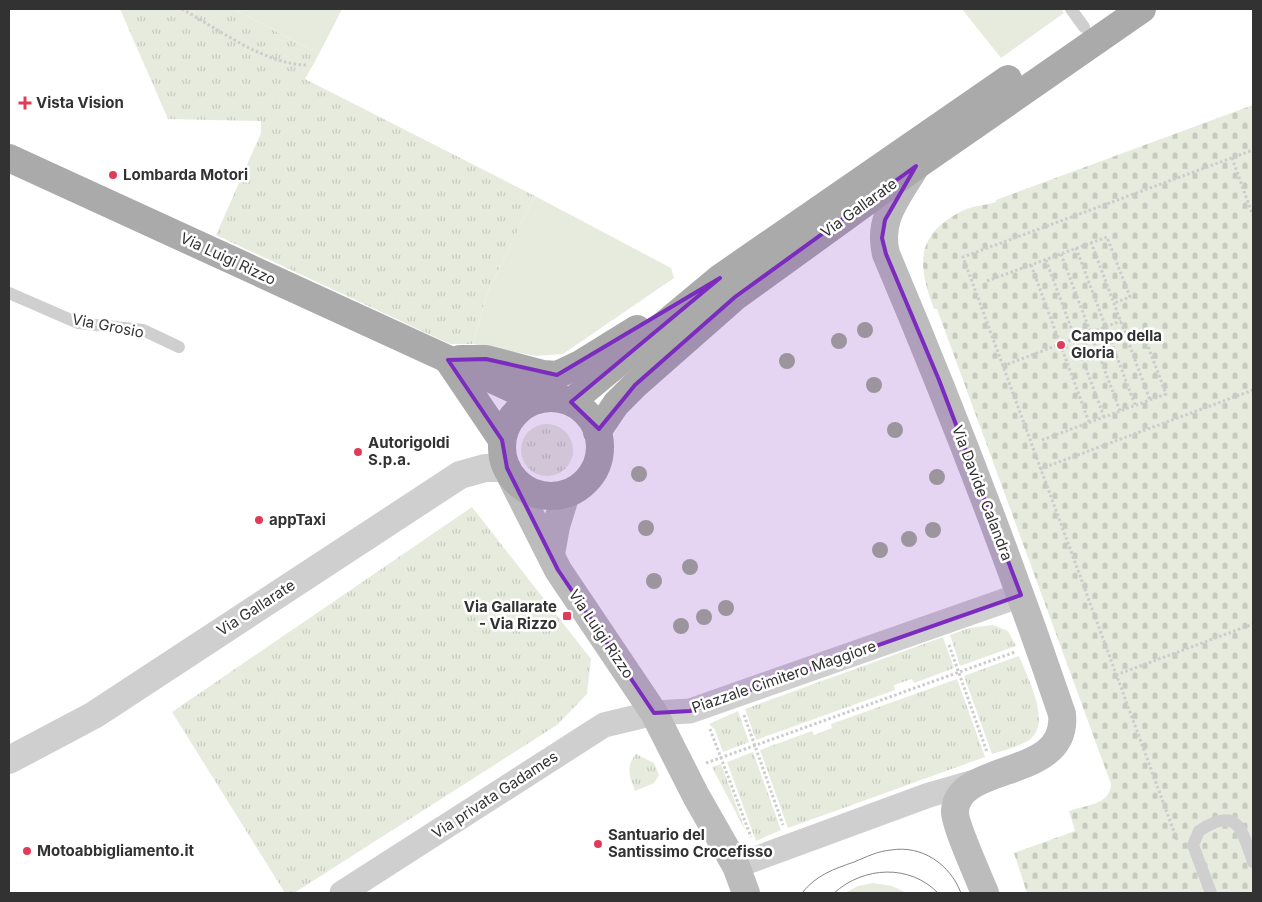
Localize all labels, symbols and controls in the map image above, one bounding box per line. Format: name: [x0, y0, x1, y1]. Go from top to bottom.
place label: Vista Vision: [36, 93, 124, 112]
marker: Vista Vision: [18, 96, 32, 110]
place label: Lombarda Motori: [123, 165, 248, 184]
marker: Lombarda Motori: [107, 169, 119, 181]
street label: Via Gallarate: [817, 174, 900, 242]
street label: Via Luigi Rizzo: [177, 228, 279, 289]
street label: Via Grosio: [71, 309, 146, 342]
place label: Campo della Gloria: [1071, 326, 1162, 362]
marker: Campo della Gloria: [1055, 339, 1067, 351]
street label: Via Davide Calandra: [948, 422, 1017, 563]
place label: Autorigoldi S.p.a.: [368, 433, 450, 469]
marker: Autorigoldi S.p.a.: [352, 446, 364, 458]
place label: appTaxi: [269, 510, 326, 529]
marker: appTaxi: [253, 514, 265, 526]
street label: Via Gallarate: [213, 575, 298, 640]
street label: Via Luigi Rizzo: [565, 586, 638, 682]
place label: Via Gallarate - Via Rizzo: [464, 597, 557, 633]
marker: Via Gallarate - Via Rizzo: [561, 610, 573, 622]
street label: Piazzale Cimitero Maggiore: [689, 636, 879, 717]
street label: Via privata Gadames: [428, 747, 562, 843]
place label: Santuario del Santissimo Crocefisso: [608, 825, 773, 861]
marker: Santuario del Santissimo Crocefisso: [592, 838, 604, 850]
place label: Motoabbigliamento.it: [37, 841, 194, 860]
marker: Motoabbigliamento.it: [21, 845, 33, 857]

